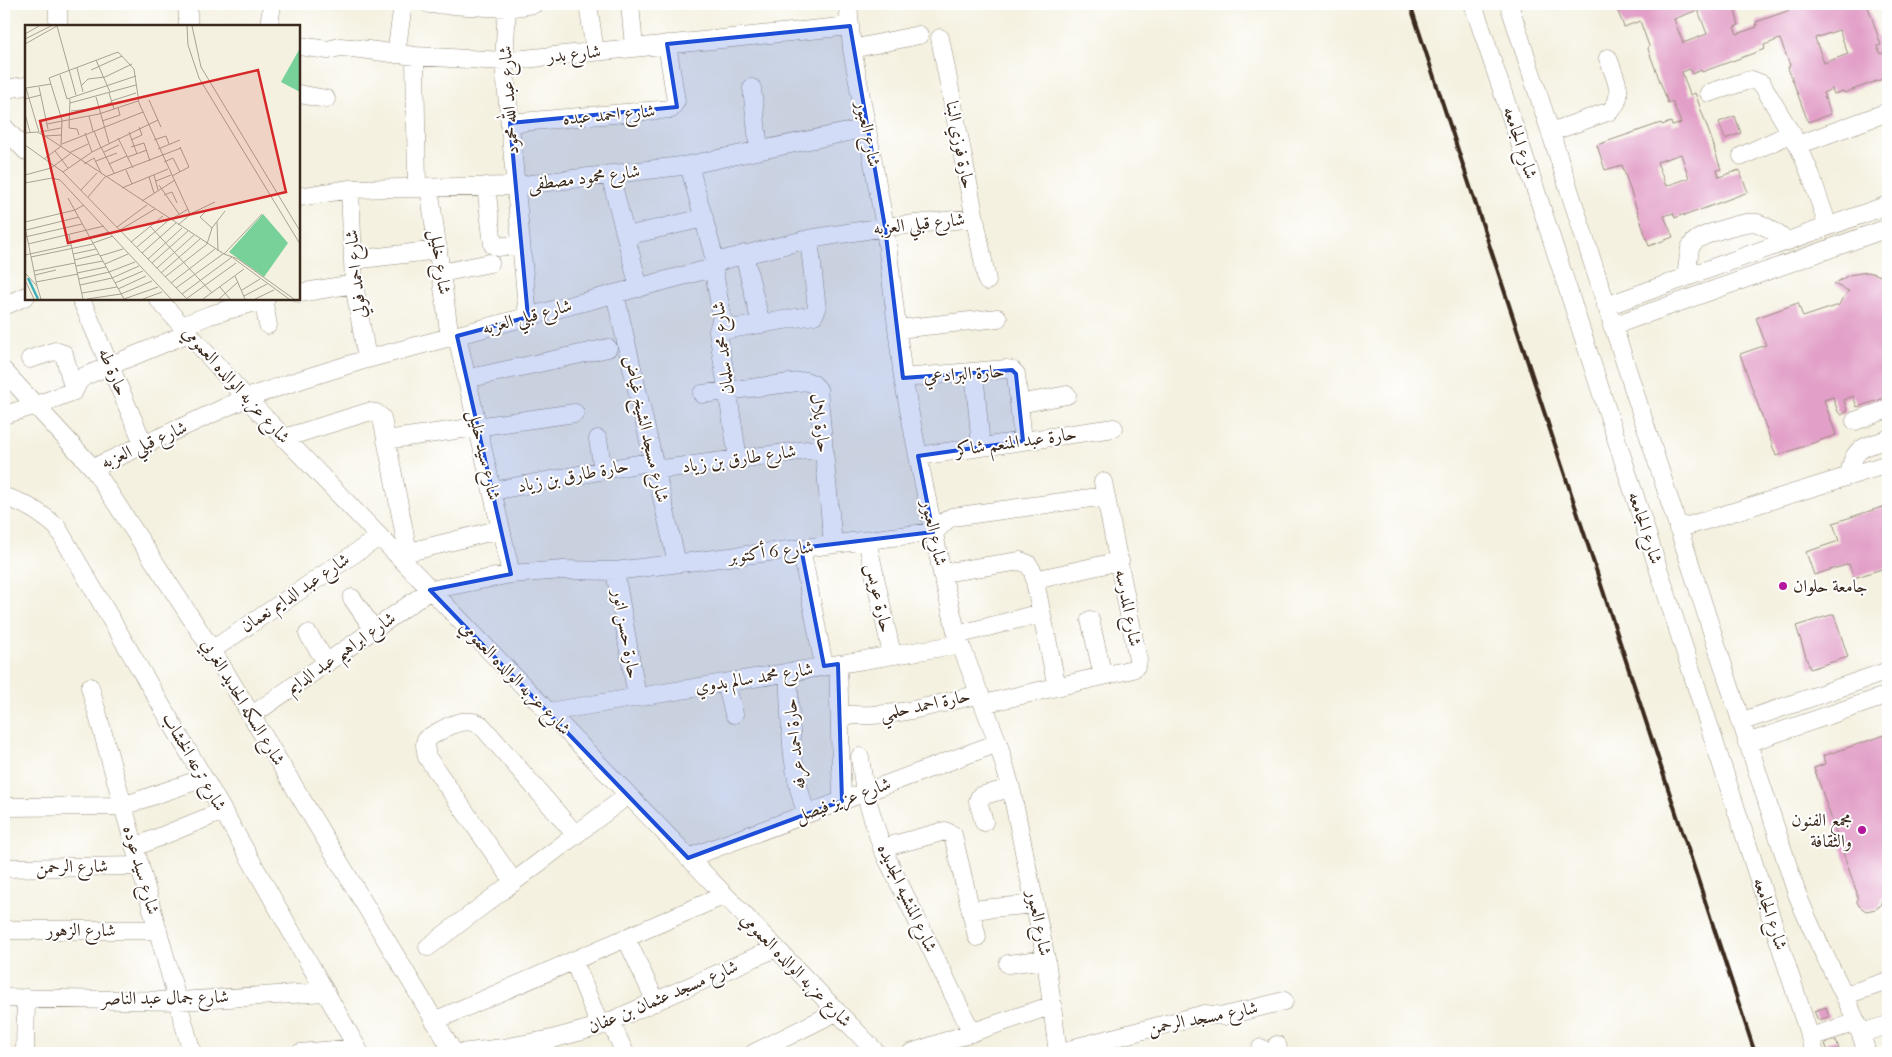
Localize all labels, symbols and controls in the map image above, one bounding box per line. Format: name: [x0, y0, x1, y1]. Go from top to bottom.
inset map: [25, 25, 300, 300]
street label: شارع بدر: [544, 41, 602, 71]
street label: شارع عبد الله محمود: [491, 45, 527, 155]
street label: شارع العبور: [847, 97, 885, 169]
street label: حارة فوزي البنا: [937, 99, 979, 191]
street label: شارع احمد عبده: [562, 101, 656, 133]
street label: شارع الجامعه: [1495, 104, 1542, 183]
street label: شارع محمود مصطفى: [527, 161, 642, 199]
street label: شارع قبلي العزبه: [872, 209, 967, 245]
street label: شارع احمد فولي: [341, 228, 375, 319]
street label: شارع خليل: [421, 228, 455, 296]
street label: شارع قبلي العزبه: [480, 295, 576, 345]
street label: شارع محمد سلمان: [708, 300, 742, 396]
street label: شارع عزبه الوالده العمومي: [175, 322, 294, 451]
street label: حارة طه: [94, 345, 132, 399]
street label: شارع مسجد الشيخ غياض: [614, 353, 673, 506]
street label: حارة البرادعي: [923, 361, 1005, 391]
street label: حارة بلال: [805, 392, 835, 454]
street label: شارع سيد خليل: [459, 408, 505, 503]
street label: شارع قبلي العزبه: [98, 417, 193, 479]
street label: حارة عبد المنعم شاكر: [952, 423, 1079, 467]
street label: شارع طارق بن زياد: [681, 441, 798, 481]
street label: حارة طارق بن زياد: [516, 455, 630, 497]
street label: شارع الجامعه: [1620, 489, 1667, 568]
street label: شارع العبور: [912, 496, 951, 569]
street label: شارع 6 أكتوبر: [725, 533, 815, 572]
street label: شارع عبد الدايم نعمان: [237, 549, 356, 641]
street label: حارة عويس: [860, 561, 897, 635]
street label: شارع المدرسه: [1106, 568, 1146, 649]
place label: جامعة حلوان: [1793, 576, 1868, 597]
marker: جامعة حلوان: [1777, 580, 1789, 592]
street label: حارة حسن انور: [606, 586, 644, 680]
street label: شارع ابراهيم عبد الدايم: [282, 607, 404, 704]
street label: شارع عزبه الوالده العمومي: [452, 617, 575, 742]
street label: شارع السكه الحديد الغربي: [193, 635, 289, 771]
street label: شارع محمد سالم بدوي: [693, 658, 815, 703]
street label: حارة احمد حلمي: [878, 685, 973, 731]
street label: حارة احمد عرفه: [780, 697, 812, 791]
street label: شارع ترعه الخشاب: [154, 709, 231, 817]
street label: شارع عزيز فيصل: [792, 773, 895, 831]
place label: مجمع الفنون والثقافة: [1791, 810, 1852, 852]
street label: شارع سيد عوده: [114, 823, 164, 918]
marker: مجمع الفنون والثقافة: [1856, 824, 1868, 836]
street label: شارع المنشيه الجديده: [869, 840, 941, 957]
street label: شارع الرحمن: [36, 856, 108, 882]
street label: شارع الجامعه: [1745, 875, 1792, 954]
street label: شارع العبور: [1018, 886, 1056, 958]
street label: شارع عزبه الوالده العمومي: [733, 909, 856, 1034]
street label: شارع الزهور: [44, 920, 116, 945]
street label: شارع مسجد عثمان بن عفان: [585, 956, 743, 1042]
street label: شارع جمال عبد الناصر: [99, 986, 229, 1014]
street label: شارع مسجد الرحمن: [1146, 997, 1261, 1043]

